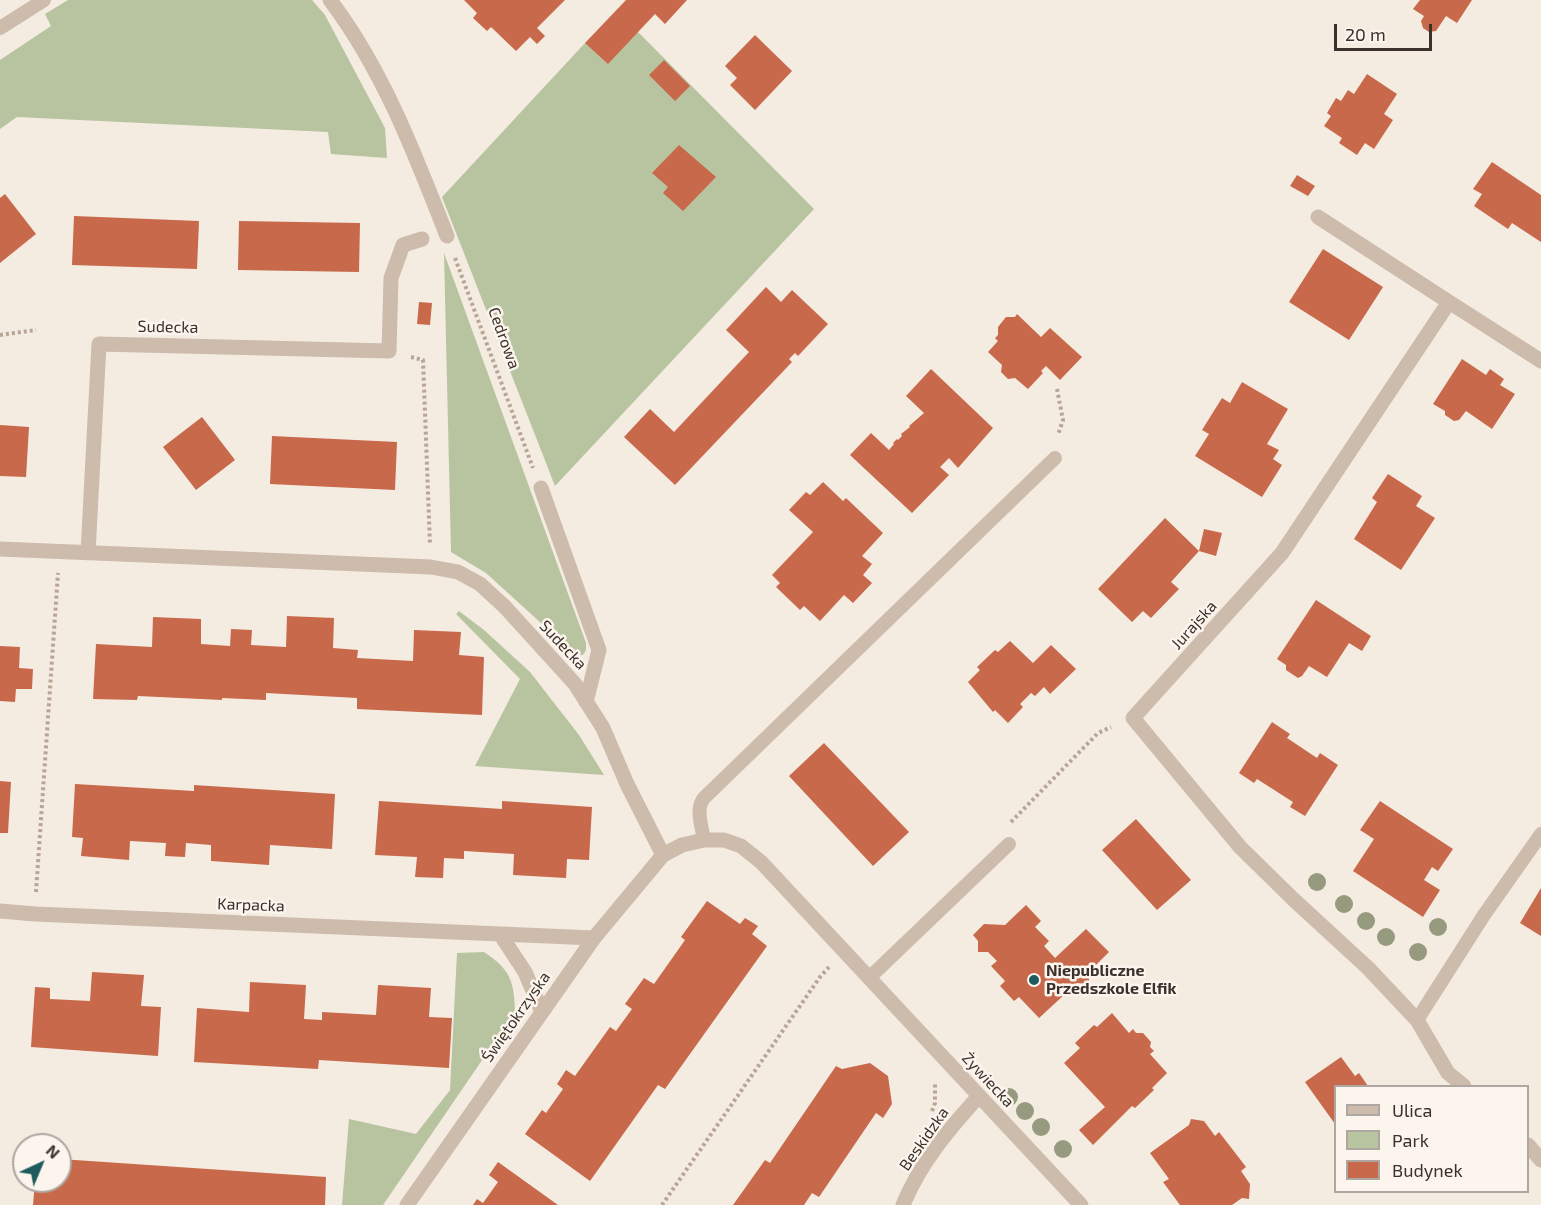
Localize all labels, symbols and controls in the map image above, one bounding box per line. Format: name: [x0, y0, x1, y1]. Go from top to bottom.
scale bar: [1337, 12, 1434, 50]
text: 20 m: [1345, 23, 1386, 45]
street label: Cedrowa: [484, 305, 524, 371]
street label: Sudecka: [138, 317, 198, 337]
street label: Jurajska: [1167, 597, 1221, 653]
street label: Sudecka: [535, 616, 591, 674]
street label: Karpacka: [217, 894, 285, 916]
place label: Niepubliczne Przedszkole Elfik: [1046, 961, 1176, 999]
street label: Świętokrzyska: [478, 968, 554, 1066]
marker: Niepubliczne Przedszkole Elfik: [1027, 973, 1041, 987]
street label: Żywiecka: [958, 1049, 1018, 1111]
legend: [1334, 1085, 1529, 1193]
text: Ulica: [1392, 1099, 1432, 1121]
street label: Beskidzka: [895, 1104, 953, 1174]
text: Park: [1392, 1129, 1429, 1151]
north arrow: [12, 1133, 72, 1193]
text: N: [43, 1140, 64, 1162]
text: Budynek: [1392, 1159, 1463, 1181]

